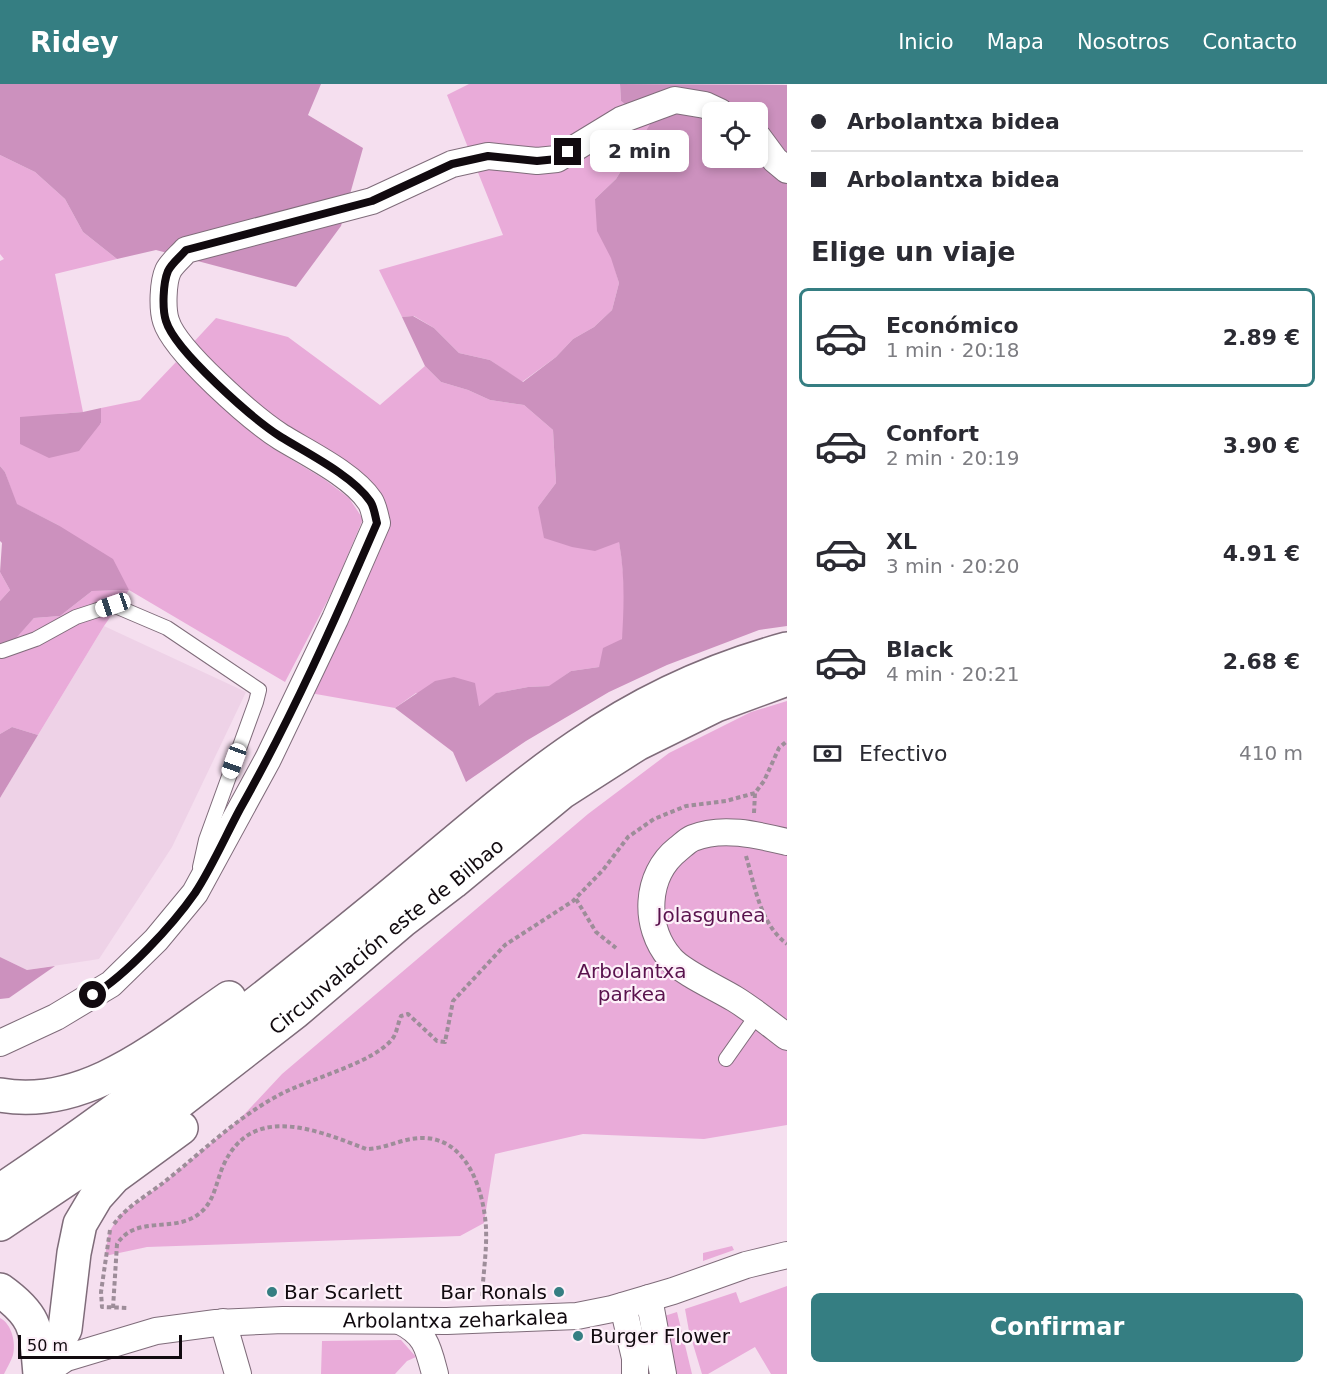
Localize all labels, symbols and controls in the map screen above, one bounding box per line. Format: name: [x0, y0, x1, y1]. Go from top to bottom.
text: Ridey: [30, 26, 118, 59]
text: Inicio: [898, 30, 954, 54]
text: Mapa: [987, 30, 1044, 54]
text: Nosotros: [1077, 30, 1169, 54]
text: Contacto: [1202, 30, 1297, 54]
map controls: [702, 102, 768, 168]
button: locate: [702, 102, 768, 168]
text: Arbolantxa bidea: [847, 109, 1060, 134]
callout: 2 min: [589, 131, 688, 173]
route end: [554, 138, 581, 165]
text: 2 min: [608, 139, 671, 163]
text: Arbolantxa bidea: [847, 167, 1060, 192]
text: Elige un viaje: [811, 236, 1015, 267]
icon: car: [814, 311, 868, 365]
text: Económico: [886, 313, 1019, 338]
text: 2.89 €: [1223, 325, 1300, 350]
text: 1 min · 20:18: [886, 338, 1020, 362]
icon: car: [814, 419, 868, 473]
text: Confort: [886, 421, 979, 446]
text: 3.90 €: [1223, 433, 1300, 458]
text: 2 min · 20:19: [886, 446, 1020, 470]
icon: car: [814, 527, 868, 581]
text: XL: [886, 529, 917, 554]
text: 4.91 €: [1223, 541, 1300, 566]
text: 3 min · 20:20: [886, 554, 1020, 578]
car: [93, 591, 133, 619]
icon: car: [814, 635, 868, 689]
text: Black: [886, 637, 953, 662]
text: 2.68 €: [1223, 649, 1300, 674]
text: 4 min · 20:21: [886, 662, 1020, 686]
icon: cash: [811, 737, 844, 770]
car: [219, 741, 249, 781]
text: Efectivo: [859, 741, 948, 766]
text: 410 m: [1239, 741, 1303, 765]
street label: Circunvalación este de Bilbao: [264, 833, 508, 1040]
park label: Jolasgunea: [655, 903, 765, 927]
park label: Arbolantxa parkea: [577, 959, 687, 1006]
route start: [79, 981, 106, 1008]
place label: Bar Scarlett: [284, 1280, 402, 1304]
place label: Bar Ronals: [440, 1280, 547, 1304]
marker: Bar Scarlett: [265, 1285, 279, 1299]
marker: Bar Ronals: [552, 1285, 566, 1299]
button: Confirmar: [811, 1293, 1303, 1362]
street label: Arbolantxa zeharkalea: [343, 1304, 569, 1333]
place label: Burger Flower: [590, 1324, 731, 1348]
marker: Burger Flower: [571, 1329, 585, 1343]
scale bar: [18, 1332, 182, 1360]
text: 50 m: [27, 1336, 68, 1355]

